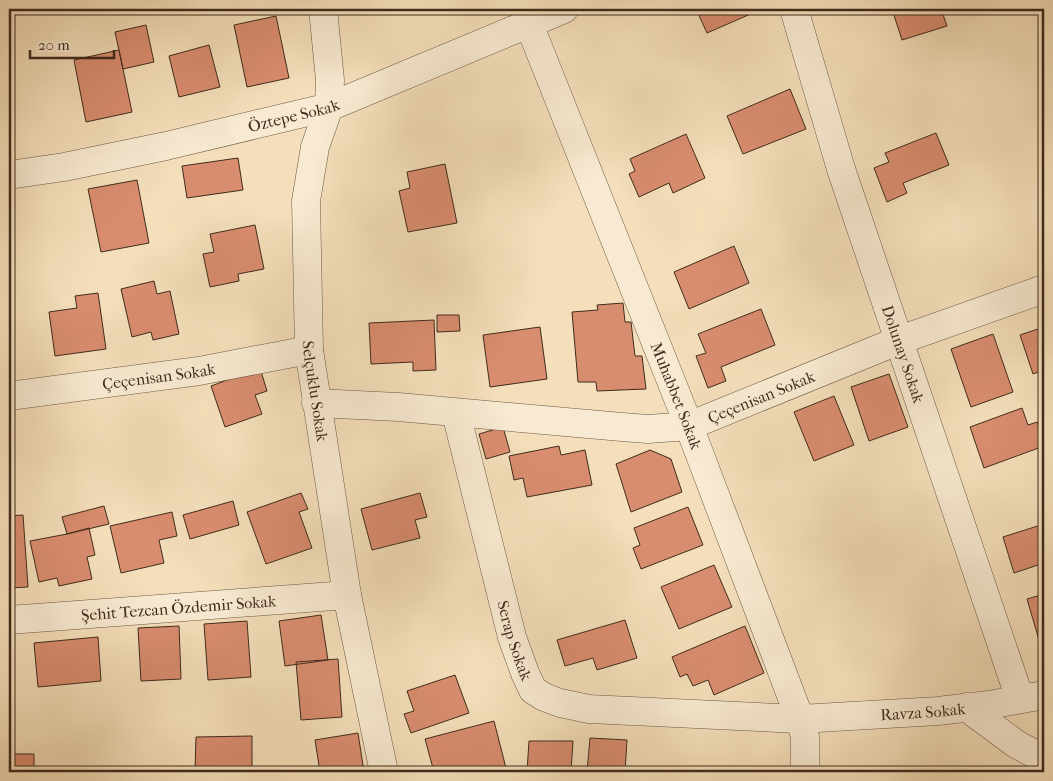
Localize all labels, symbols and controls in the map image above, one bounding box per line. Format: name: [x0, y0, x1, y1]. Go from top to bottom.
scale bar: [30, 28, 114, 60]
text: 20 m: [38, 36, 70, 54]
street label: Öztepe Sokak: [246, 94, 343, 136]
street label: Dolunay Sokak: [878, 303, 929, 406]
street label: Muhabbet Sokak: [647, 339, 707, 453]
street label: Selçuklu Sokak: [299, 340, 333, 443]
street label: Çeçenisan Sokak: [101, 358, 218, 394]
street label: Çeçenisan Sokak: [705, 366, 818, 428]
street label: Şehit Tezcan Özdemir Sokak: [80, 591, 277, 624]
street label: Serap Sokak: [494, 599, 537, 684]
street label: Ravza Sokak: [880, 698, 967, 724]

